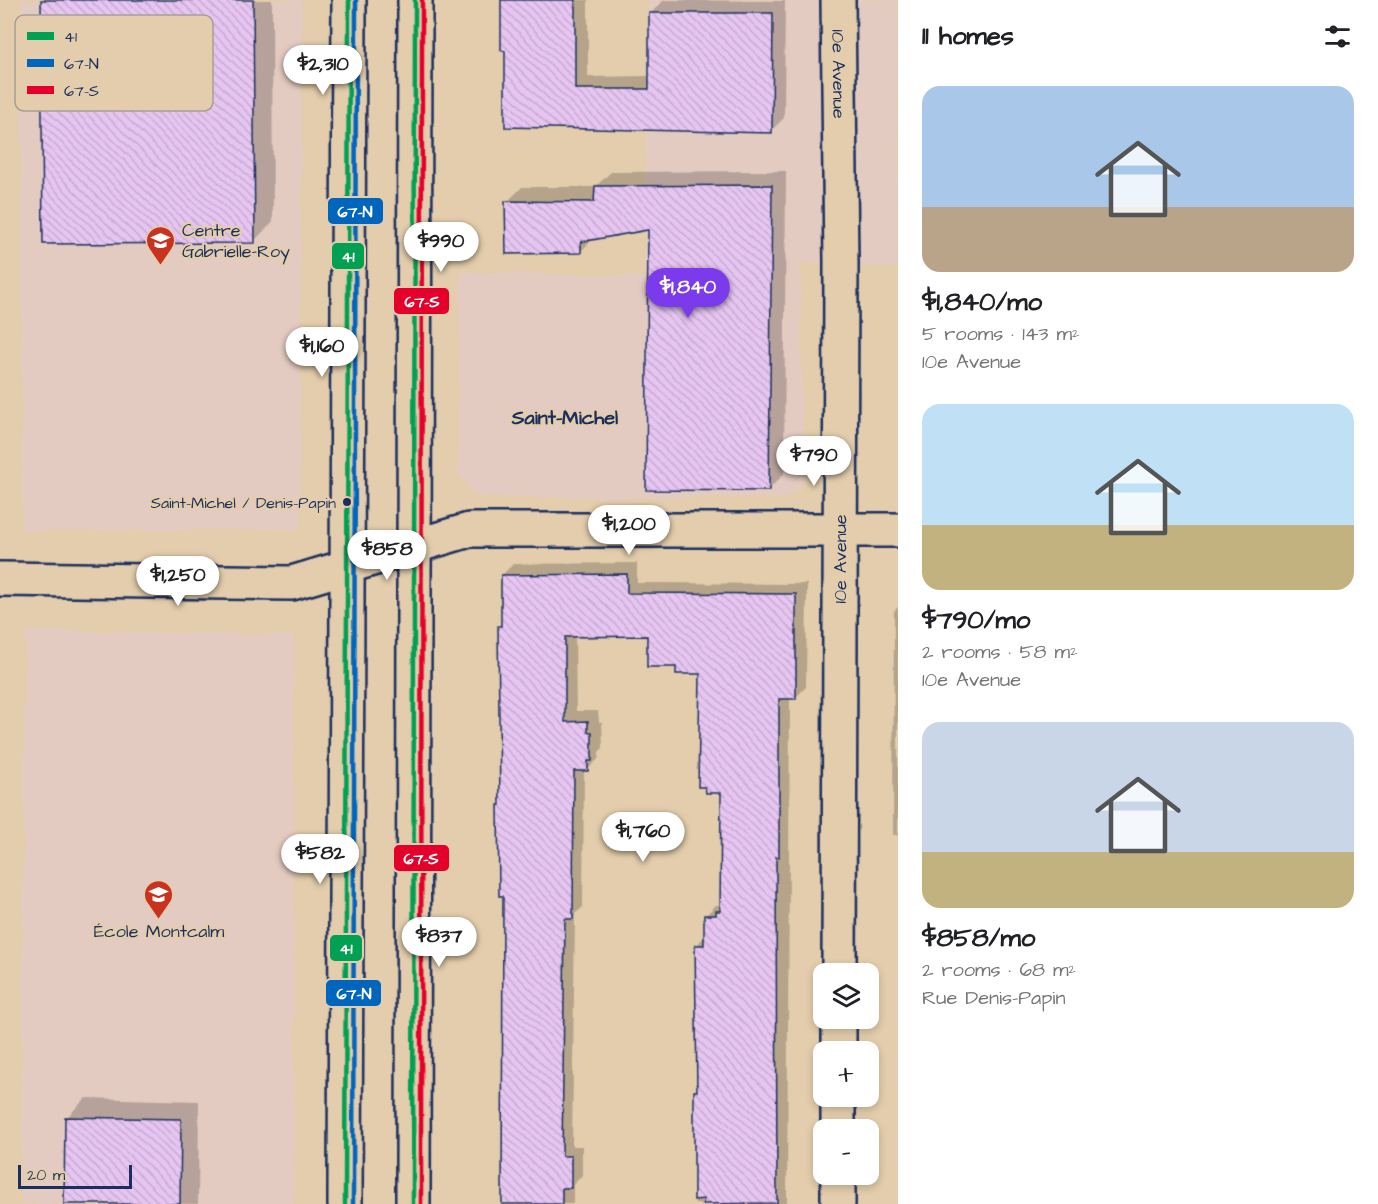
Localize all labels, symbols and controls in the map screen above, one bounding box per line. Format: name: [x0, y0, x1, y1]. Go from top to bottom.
legend: [15, 15, 213, 111]
text: 11 homes: [922, 18, 1014, 54]
icon: filters: [1321, 20, 1354, 53]
text: 41: [64, 26, 77, 48]
street label: 10e Avenue: [825, 29, 851, 119]
pin: $2,310: [274, 45, 372, 96]
text: $2,310: [297, 50, 349, 78]
text: 67-N: [64, 53, 99, 75]
text: 67-S: [64, 80, 99, 102]
icon: home: [1084, 125, 1192, 233]
line badge: 67-N: [327, 197, 384, 225]
text: 67-N: [338, 201, 372, 223]
place label: Centre Gabrielle-Roy: [182, 218, 290, 265]
pin: $990: [405, 222, 477, 273]
school or university icon: Centre Gabrielle-Roy: [145, 224, 177, 266]
text: $990: [418, 227, 464, 255]
line badge: 41: [331, 242, 365, 270]
text: 41: [342, 246, 355, 268]
pin: $1,840: [639, 268, 737, 319]
text: $1,840: [660, 273, 716, 301]
text: $1,840/mo: [922, 284, 1042, 320]
line badge: 67-S: [393, 287, 450, 315]
text: 67-S: [404, 291, 440, 313]
text: 5 rooms · 143 m²: [922, 320, 1080, 348]
pin: $1,160: [273, 327, 371, 378]
text: $1,160: [300, 332, 344, 360]
text: 10e Avenue: [922, 348, 1021, 376]
district label: Saint-Michel: [511, 404, 618, 432]
pin: $790: [778, 436, 850, 487]
text: $790: [790, 441, 838, 469]
icon: home: [1084, 443, 1192, 551]
place label: Saint-Michel / Denis-Papin: [151, 492, 336, 514]
marker: Saint-Michel / Denis-Papin: [341, 496, 353, 508]
pin: $1,200: [580, 505, 678, 556]
text: $1,200: [602, 510, 656, 538]
street label: 10e Avenue: [828, 514, 853, 604]
pin: $858: [351, 530, 423, 581]
text: $858: [361, 535, 413, 563]
pin: $1,250: [129, 556, 227, 607]
text: $1,250: [150, 561, 206, 589]
text: $790/mo: [922, 602, 1030, 638]
text: 2 rooms · 58 m²: [922, 638, 1078, 666]
text: 10e Avenue: [922, 666, 1021, 694]
icon: home: [1084, 761, 1192, 869]
pin: $1,760: [594, 812, 692, 863]
text: $1,760: [616, 817, 670, 845]
pin: $582: [284, 834, 356, 885]
text: $582: [295, 839, 345, 867]
line badge: 67-S: [393, 844, 450, 872]
text: 67-S: [403, 848, 439, 870]
school or university icon: École Montcalm: [143, 878, 175, 920]
pin: $837: [403, 917, 475, 968]
place label: École Montcalm: [94, 919, 224, 944]
text: $858/mo: [922, 920, 1035, 956]
text: $837: [416, 922, 462, 950]
line badge: 41: [329, 934, 363, 962]
text: 41: [340, 938, 353, 960]
text: 2 rooms · 68 m²: [922, 956, 1076, 984]
map controls: [813, 963, 879, 1185]
button: layers: [813, 963, 879, 1029]
line badge: 67-N: [325, 979, 382, 1007]
text: 67-N: [337, 983, 371, 1005]
text: Rue Denis-Papin: [922, 984, 1065, 1012]
button: +: [813, 1041, 879, 1107]
button: −: [813, 1119, 879, 1185]
scale bar: [18, 1162, 132, 1190]
text: 20 m: [27, 1164, 65, 1186]

